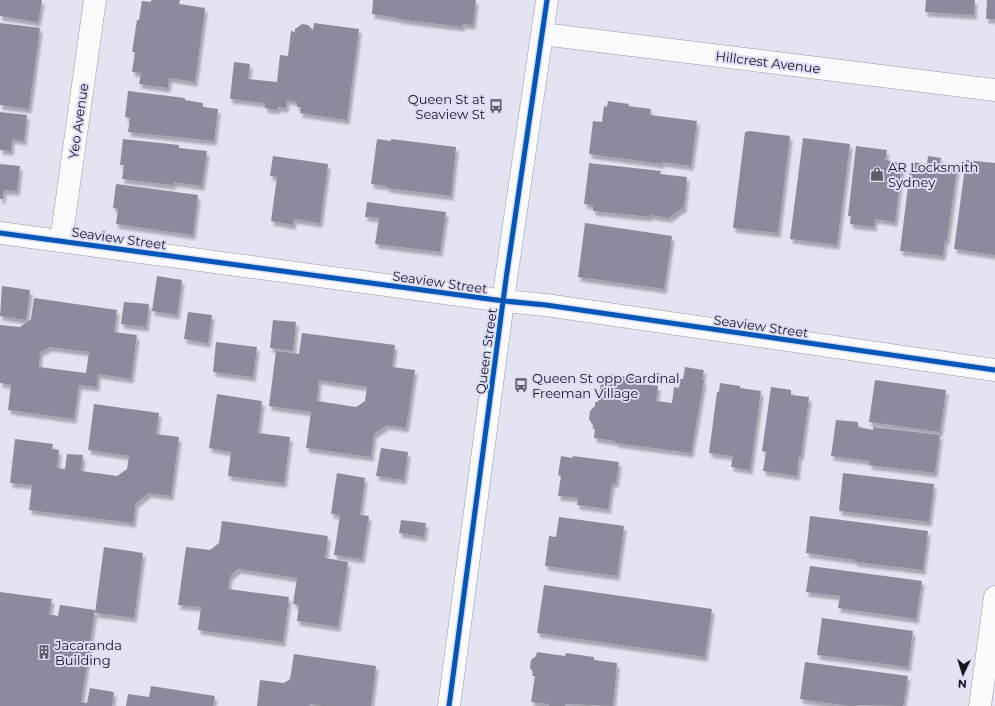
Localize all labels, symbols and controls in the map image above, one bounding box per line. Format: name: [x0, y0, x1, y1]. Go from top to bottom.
street label: Hillcrest Avenue: [715, 48, 821, 76]
street label: Yeo Avenue: [65, 82, 91, 160]
place label: Queen St at Seaview St: [408, 91, 485, 122]
bus stop icon: Queen St at Seaview St: [488, 98, 504, 114]
place label: AR Locksmith Sydney: [888, 159, 978, 190]
shop icon: AR Locksmith Sydney: [869, 166, 885, 182]
street label: Seaview Street: [71, 223, 167, 253]
street label: Seaview Street: [392, 267, 488, 297]
street label: Queen Street: [472, 307, 500, 395]
street label: Seaview Street: [713, 311, 809, 341]
place label: Queen St opp Cardinal Freeman Village: [532, 370, 680, 401]
bus stop icon: Queen St opp Cardinal Freeman Village: [513, 377, 529, 393]
place label: Jacaranda Building: [54, 637, 122, 668]
building icon: Jacaranda Building: [36, 644, 52, 660]
north arrow: [943, 654, 983, 694]
text: N: [957, 677, 967, 691]

